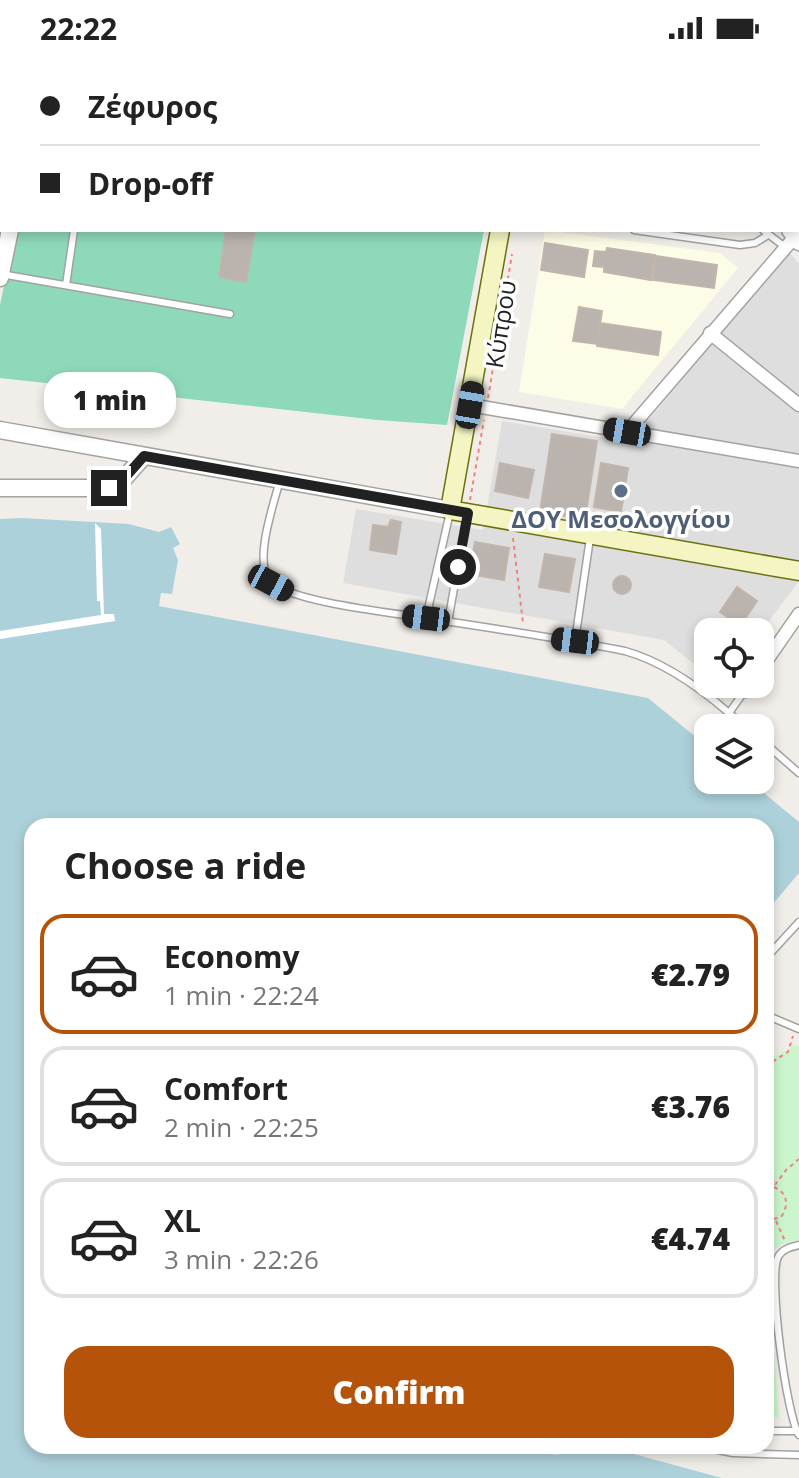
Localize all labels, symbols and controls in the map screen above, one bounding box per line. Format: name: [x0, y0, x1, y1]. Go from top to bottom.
text: 22:22: [40, 8, 117, 49]
text: Ζέφυρος: [88, 86, 217, 127]
text: Drop-off: [88, 163, 213, 204]
street label: Κύπρου: [477, 278, 523, 370]
callout: 1 min: [43, 372, 175, 428]
car: [454, 379, 486, 431]
text: 1 min: [73, 382, 147, 418]
car: [601, 416, 653, 448]
route end: [91, 470, 127, 506]
marker: ΔΟΥ Μεσολογγίου: [612, 482, 630, 500]
place label: ΔΟΥ Μεσολογγίου: [511, 502, 731, 535]
route start: [440, 549, 476, 585]
car: [244, 561, 298, 605]
car: [401, 603, 451, 633]
map controls: [694, 618, 774, 794]
button: locate: [694, 618, 774, 698]
car: [550, 626, 600, 656]
button: layers: [694, 714, 774, 794]
text: Choose a ride: [64, 841, 306, 890]
text: Economy: [164, 936, 300, 977]
icon: car: [68, 938, 140, 1010]
text: €2.79: [651, 954, 730, 995]
text: 1 min · 22:24: [164, 977, 319, 1013]
text: Comfort: [164, 1068, 288, 1109]
icon: car: [68, 1070, 140, 1142]
text: €3.76: [651, 1086, 730, 1127]
text: 2 min · 22:25: [164, 1109, 319, 1145]
text: XL: [164, 1200, 201, 1241]
icon: car: [68, 1202, 140, 1274]
text: €4.74: [651, 1218, 730, 1259]
text: 3 min · 22:26: [164, 1241, 319, 1277]
button: Confirm: [64, 1346, 734, 1438]

